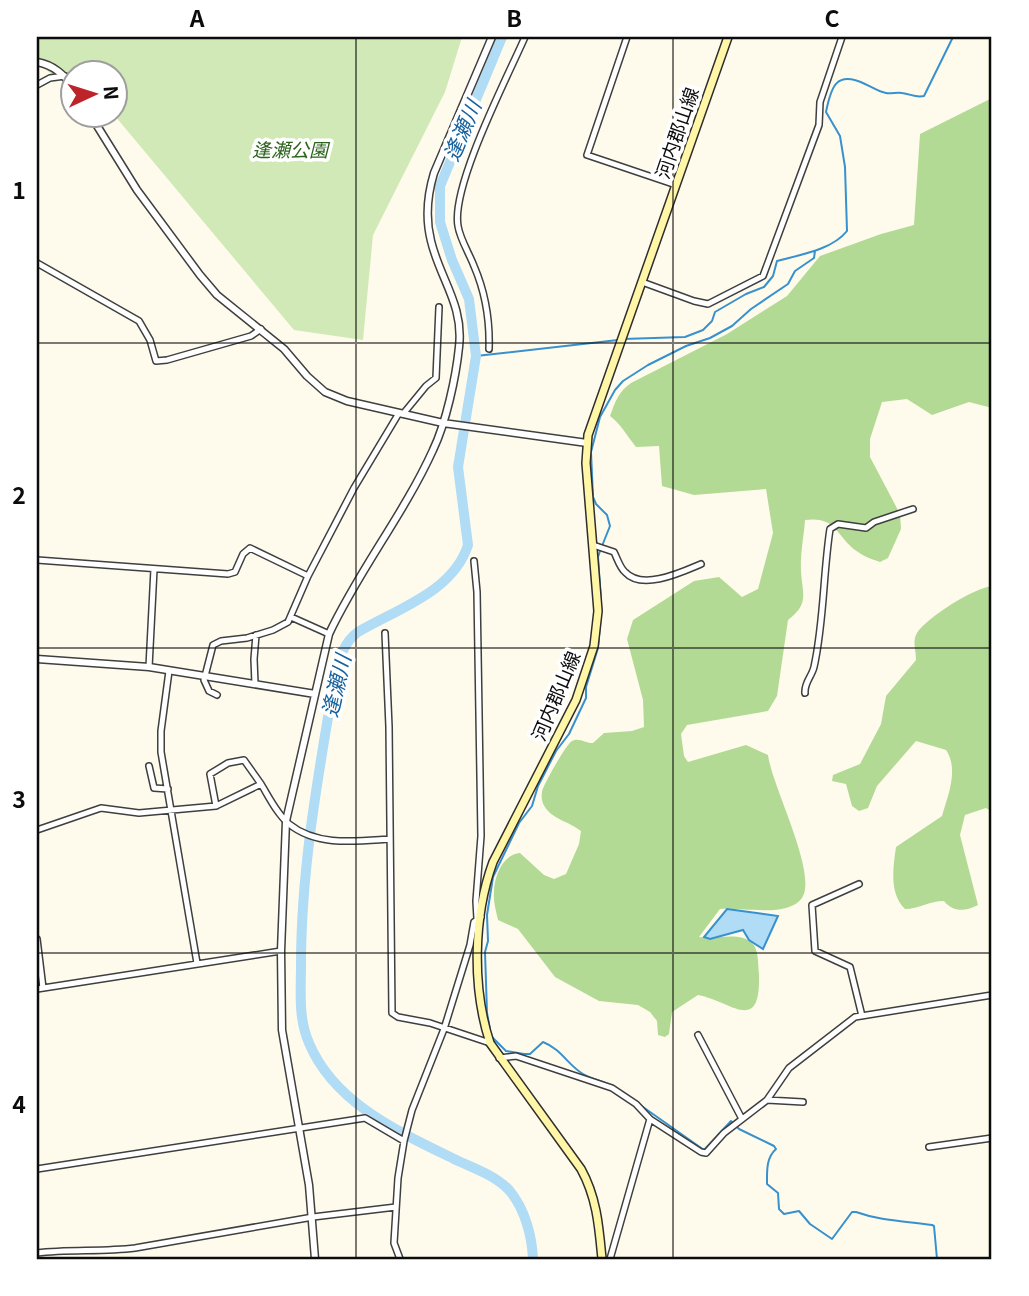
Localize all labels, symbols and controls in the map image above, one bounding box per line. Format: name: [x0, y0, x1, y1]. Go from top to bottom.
text: A: [189, 0, 205, 34]
text: B: [506, 0, 522, 34]
text: C: [824, 0, 840, 34]
north arrow: [60, 60, 130, 130]
street label: 河内郡山線: [647, 83, 704, 182]
text: N: [98, 85, 126, 101]
water label: 逢瀬川: [435, 94, 488, 165]
park label: 逢瀬公園: [252, 135, 331, 162]
text: 1: [12, 172, 26, 206]
text: 2: [12, 477, 26, 511]
street label: 河内郡山線: [524, 646, 586, 744]
water label: 逢瀬川: [313, 650, 357, 720]
text: 3: [12, 781, 26, 815]
text: 4: [12, 1086, 26, 1120]

